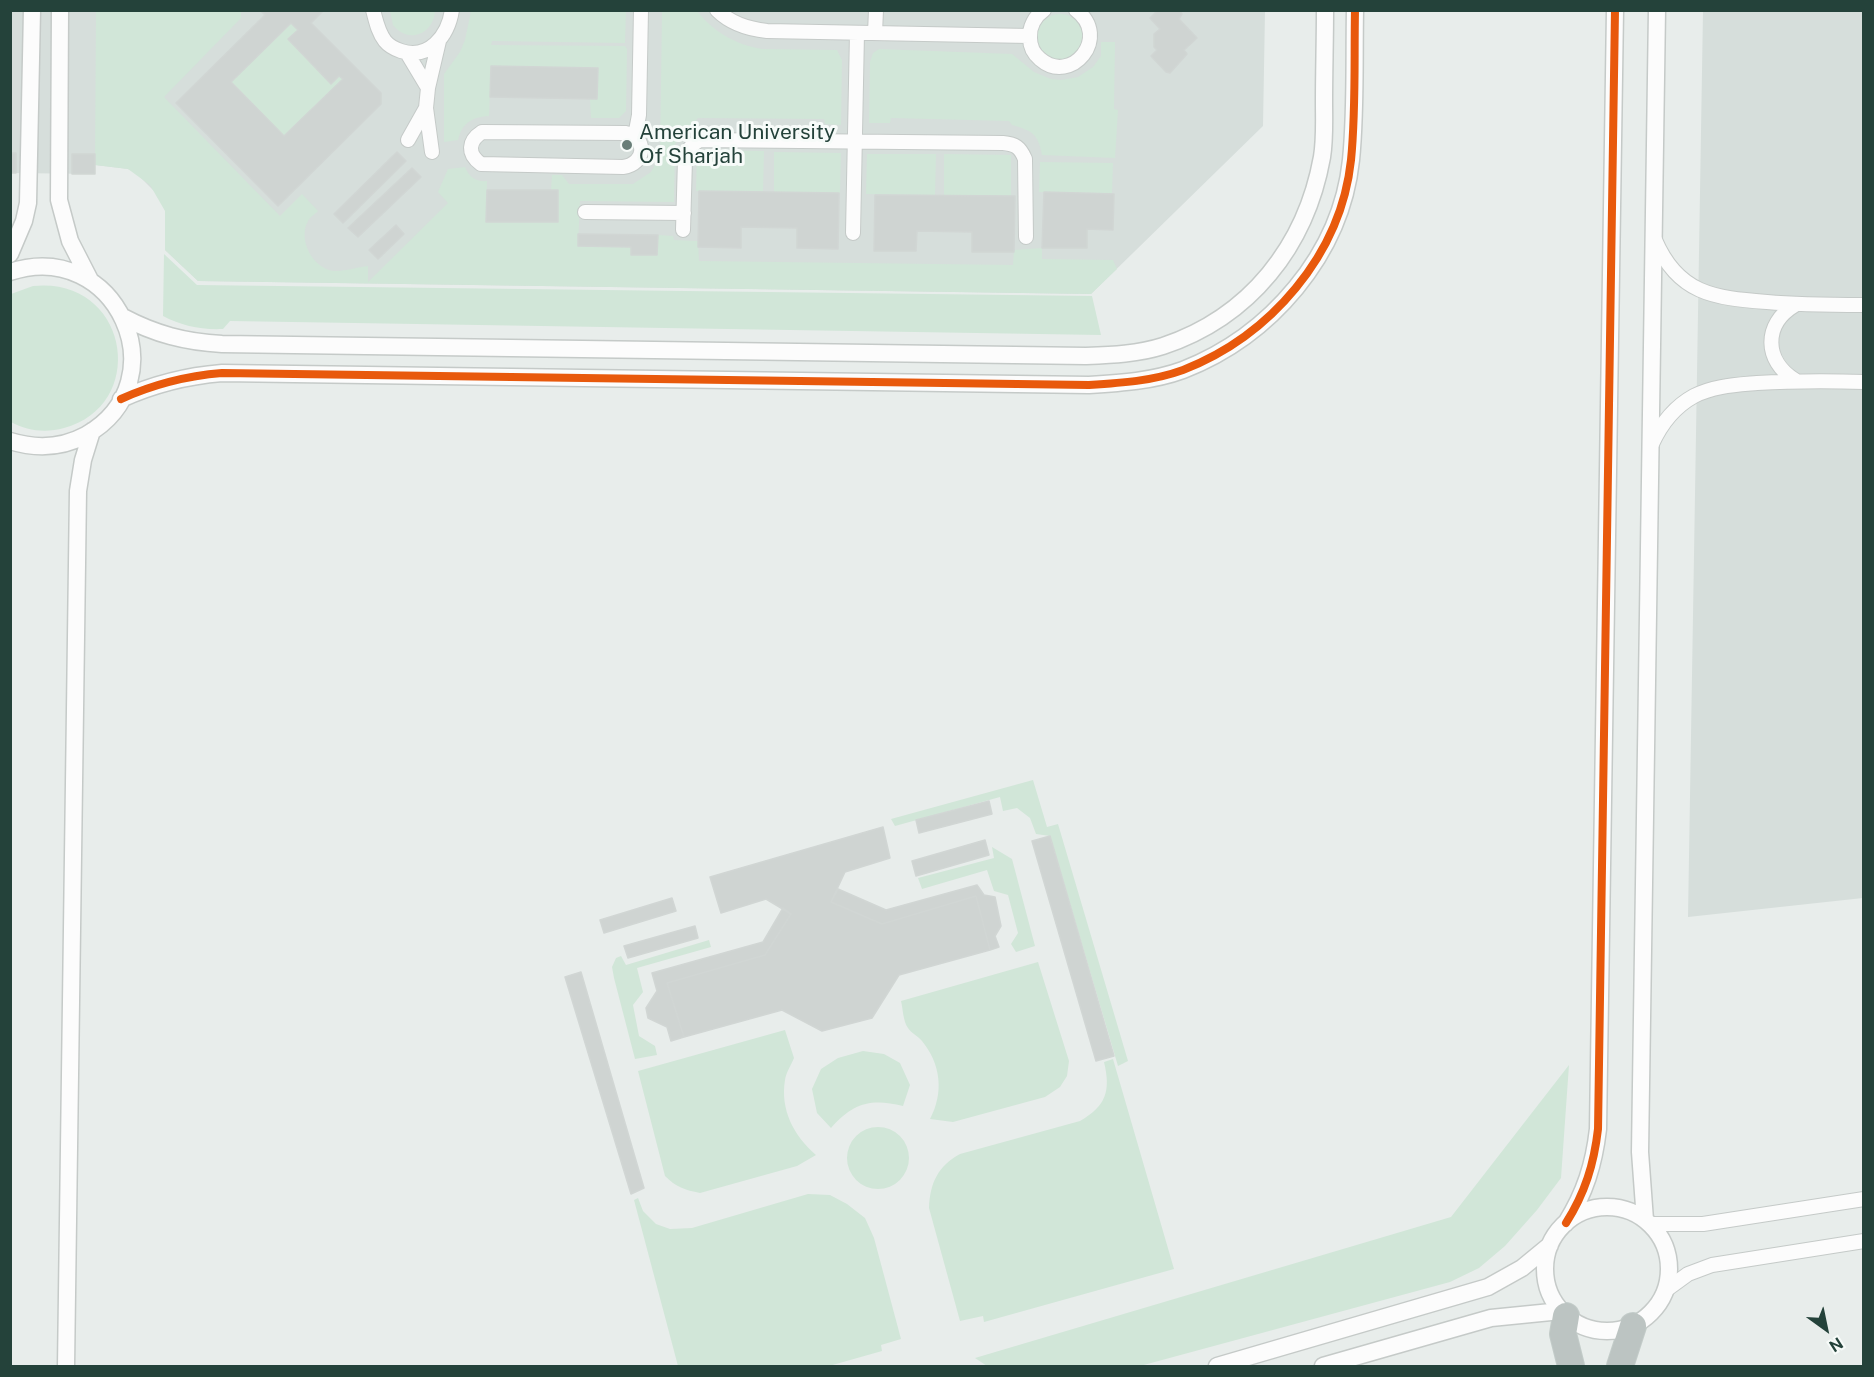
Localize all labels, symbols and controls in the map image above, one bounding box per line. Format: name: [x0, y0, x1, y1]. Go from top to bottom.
place label: American University Of Sharjah: [639, 120, 835, 170]
marker: American University Of Sharjah: [620, 138, 634, 152]
north arrow: [1796, 1299, 1856, 1359]
text: N: [1826, 1333, 1847, 1356]

